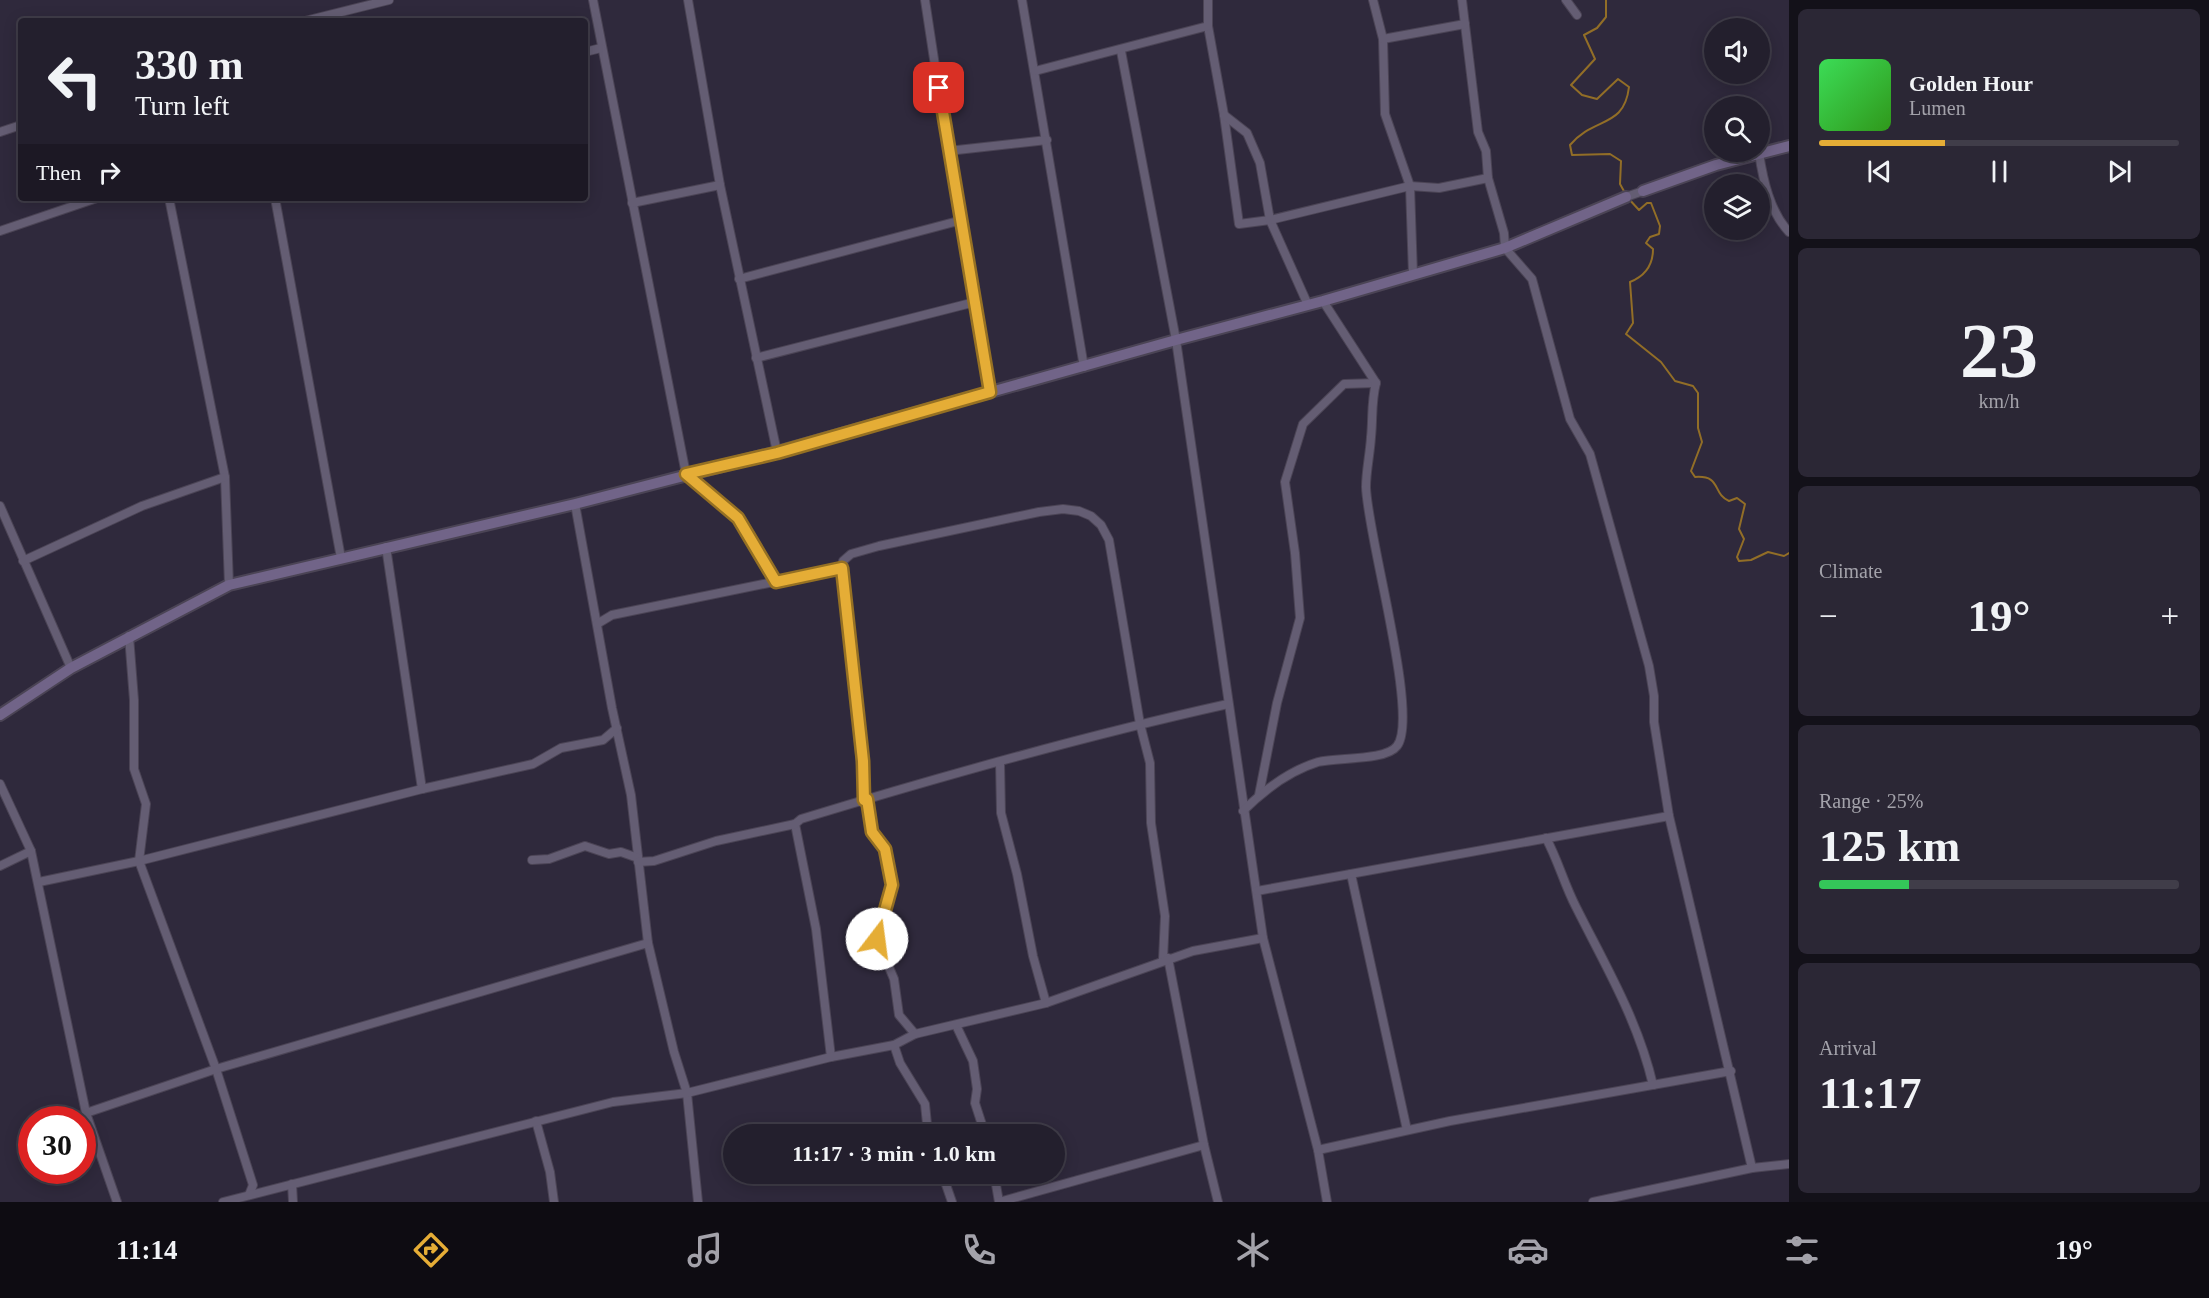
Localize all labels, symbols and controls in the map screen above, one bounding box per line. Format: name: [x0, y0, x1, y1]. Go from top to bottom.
map controls: [1704, 18, 1770, 240]
button: sound: [1704, 18, 1770, 84]
icon: left: [36, 42, 114, 120]
text: 330 m: [135, 42, 244, 88]
pin: [913, 62, 964, 113]
icon: arrive: [922, 71, 955, 104]
text: Golden Hour: [1909, 71, 2033, 96]
text: Turn left: [135, 91, 229, 121]
button: search: [1704, 96, 1770, 162]
text: Lumen: [1909, 97, 1966, 119]
icon: previous: [1863, 155, 1896, 188]
icon: pause: [1983, 155, 2016, 188]
icon: next: [2103, 155, 2136, 188]
icon: right: [93, 156, 126, 189]
text: Then: [36, 160, 81, 185]
button: layers: [1704, 174, 1770, 240]
text: 23: [1960, 307, 2038, 394]
text: km/h: [1978, 390, 2020, 412]
text: Climate: [1819, 560, 1882, 582]
text: 19°: [1968, 591, 2031, 641]
text: −: [1819, 598, 1838, 634]
text: +: [2160, 598, 2179, 634]
text: Range · 25%: [1819, 790, 1923, 812]
text: 125 km: [1819, 821, 1960, 871]
position arrow: [845, 907, 909, 971]
text: Arrival: [1819, 1037, 1877, 1059]
text: 11:17: [1819, 1068, 1922, 1118]
speed limit sign: 30: [18, 1106, 96, 1184]
text: 11:17 · 3 min · 1.0 km: [792, 1141, 996, 1166]
icon: directions: [410, 1229, 452, 1271]
icon: music: [684, 1229, 726, 1271]
icon: phone: [958, 1229, 1000, 1271]
icon: climate: [1232, 1229, 1274, 1271]
icon: car: [1507, 1229, 1549, 1271]
icon: filters: [1781, 1229, 1823, 1271]
text: 11:14: [116, 1235, 178, 1265]
text: 19°: [2055, 1235, 2093, 1265]

